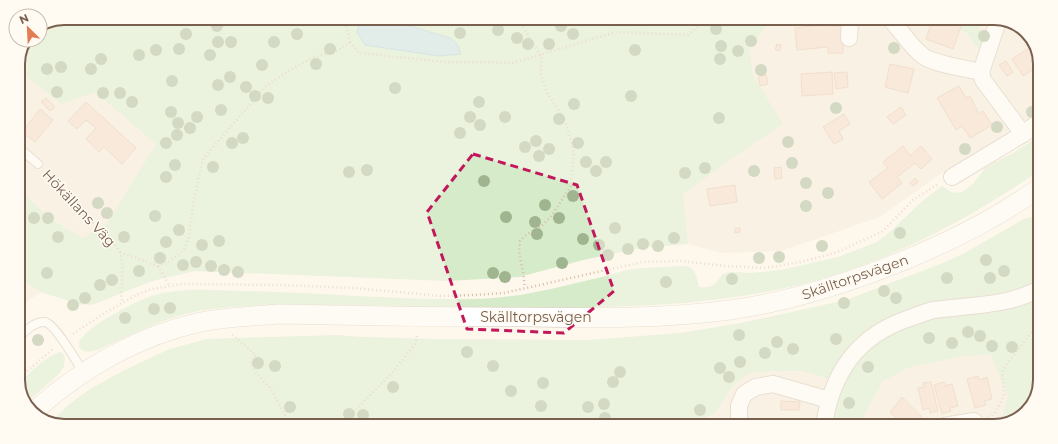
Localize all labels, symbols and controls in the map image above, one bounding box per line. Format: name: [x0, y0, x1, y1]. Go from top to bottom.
north arrow: [8, 8, 48, 48]
text: N: [17, 11, 31, 27]
street label: Hökällans Väg: [39, 166, 119, 250]
street label: Skälltorpsvägen: [799, 250, 911, 304]
street label: Skälltorpsvägen: [480, 308, 592, 326]

